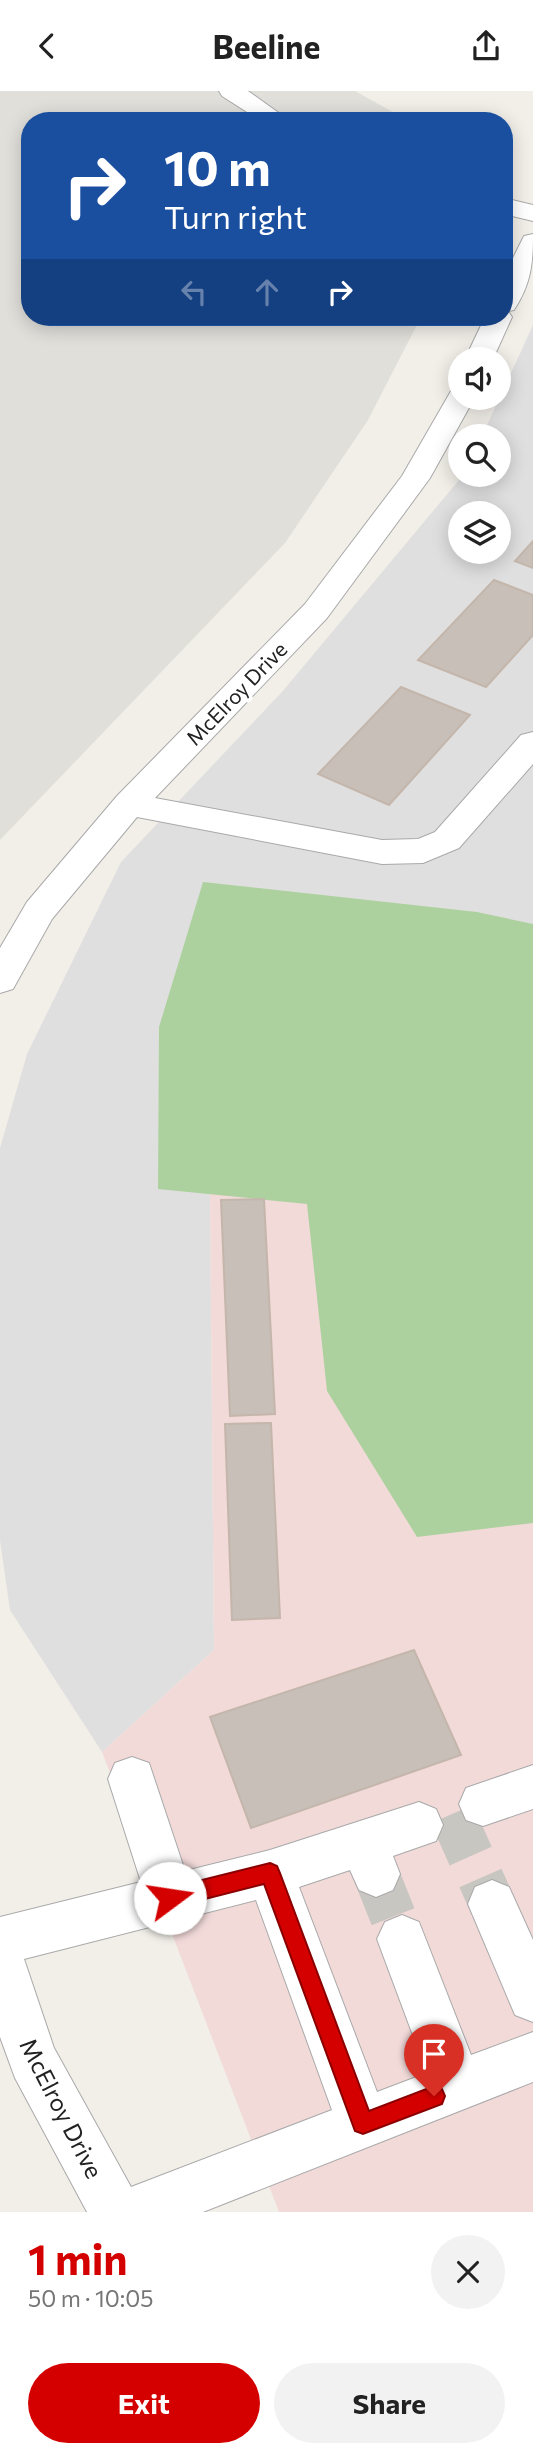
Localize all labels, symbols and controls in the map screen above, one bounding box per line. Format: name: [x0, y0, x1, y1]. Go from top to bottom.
text: Beeline: [213, 26, 320, 66]
icon: back: [28, 27, 66, 65]
icon: share: [467, 27, 505, 65]
text: 10 m: [164, 136, 271, 196]
icon: right: [49, 140, 140, 231]
text: Turn right: [164, 196, 307, 236]
icon: left: [175, 273, 213, 311]
icon: ahead: [248, 273, 286, 311]
icon: right: [321, 273, 359, 311]
map controls: [448, 347, 511, 564]
button: sound: [448, 347, 511, 410]
button: search: [448, 424, 511, 487]
button: layers: [448, 501, 511, 564]
street label: McElroy Drive: [180, 636, 292, 750]
position arrow: [133, 1861, 207, 1935]
pin: [404, 2024, 464, 2096]
street label: McElroy Drive: [14, 2033, 110, 2183]
icon: arrive: [415, 2035, 453, 2073]
text: 1 min: [28, 2232, 128, 2284]
button: close: [431, 2235, 505, 2309]
text: 50 m · 10:05: [28, 2284, 153, 2312]
button: Exit: [28, 2363, 260, 2443]
button: Share: [274, 2363, 505, 2443]

